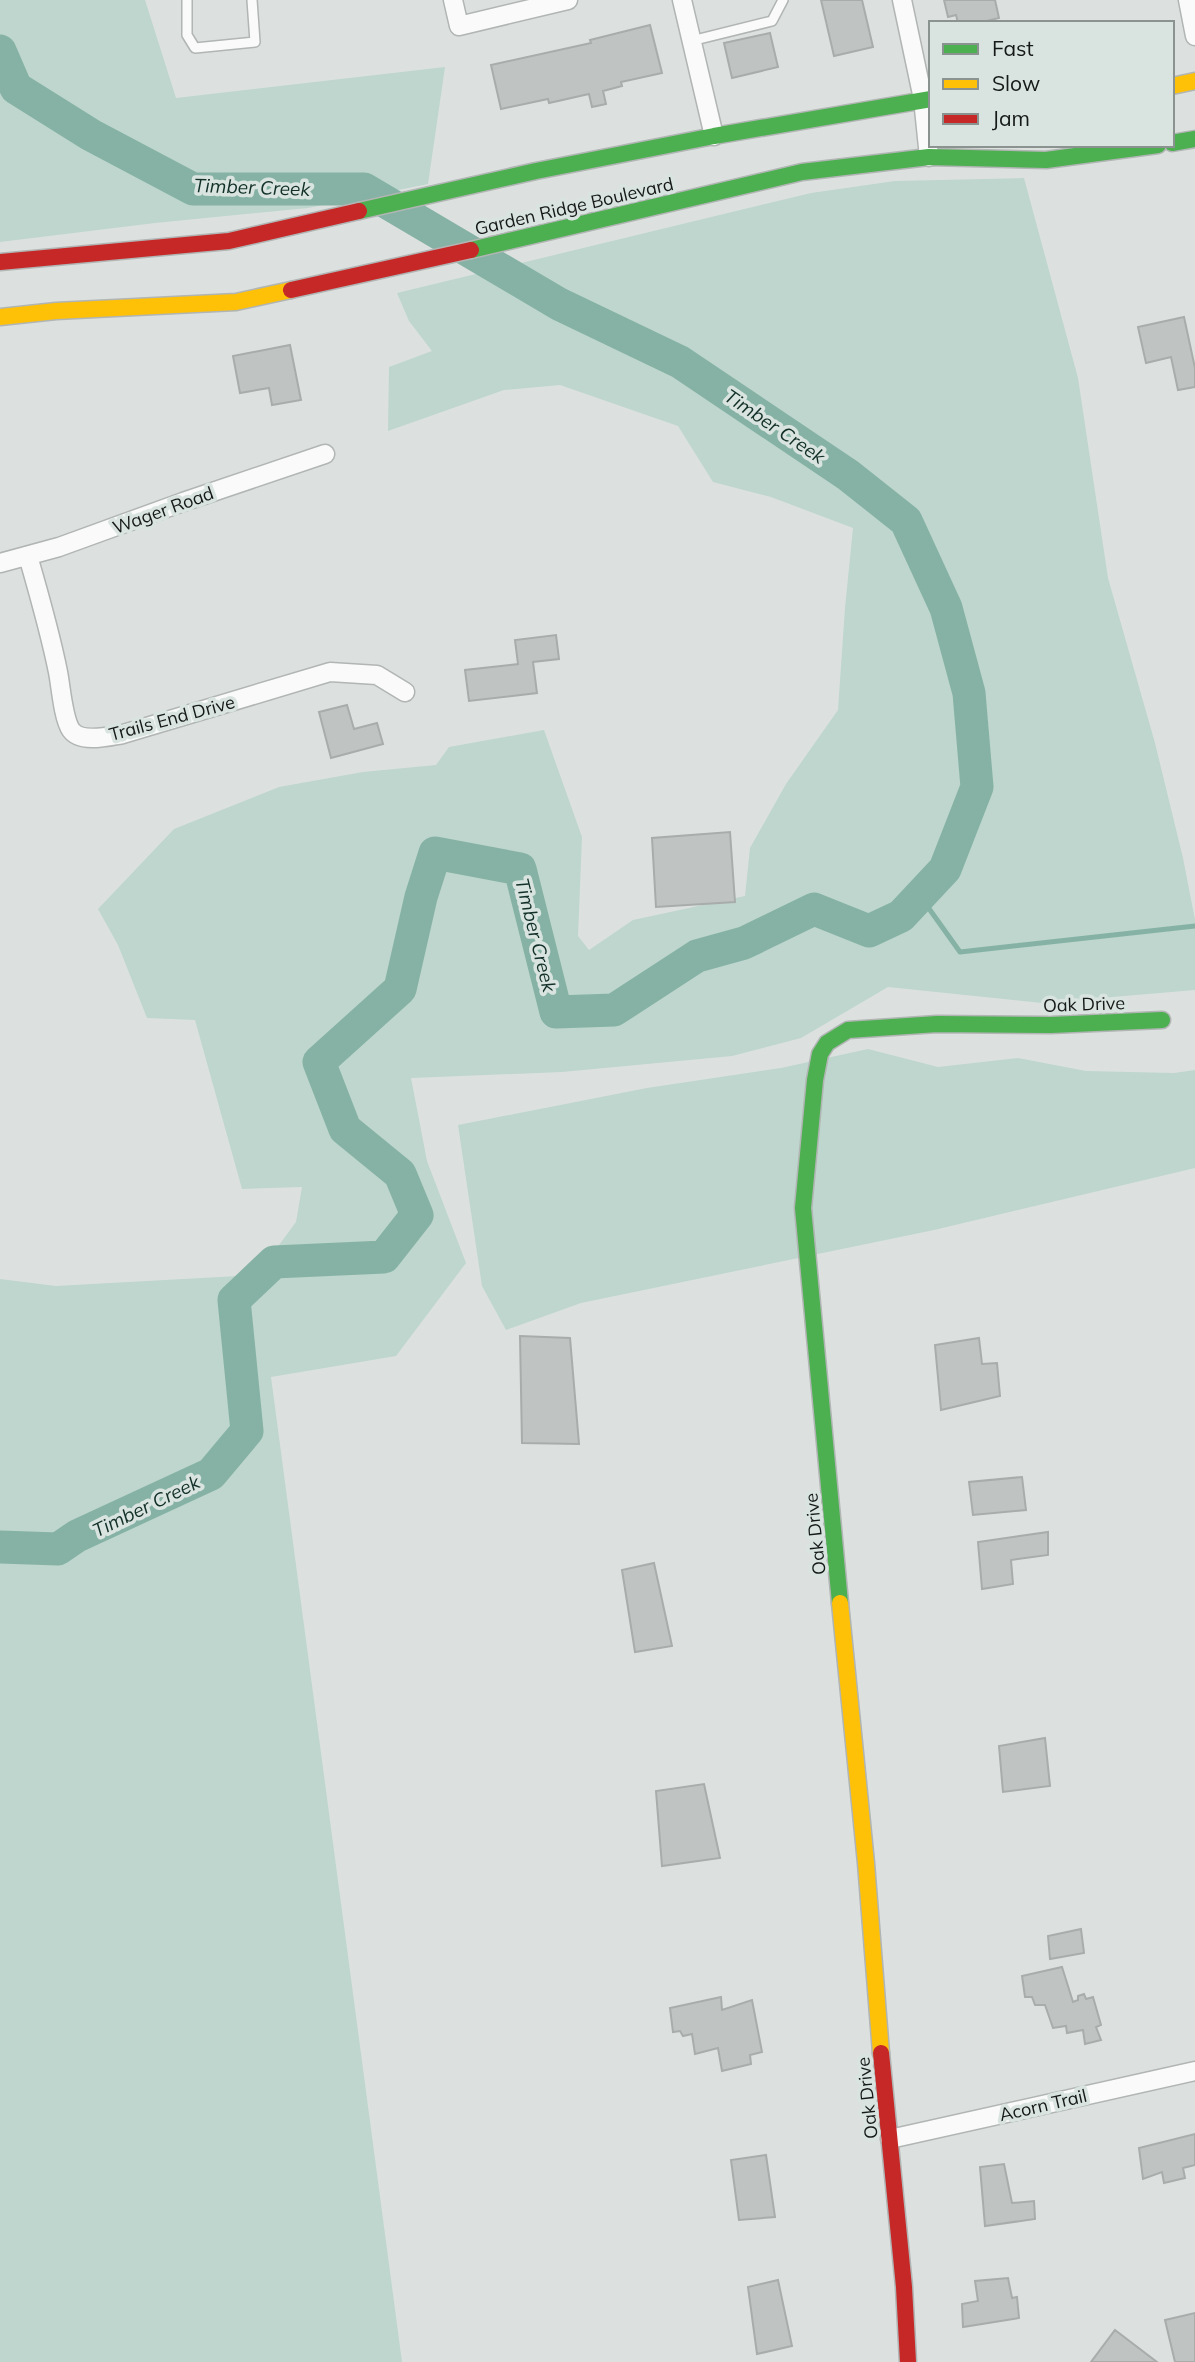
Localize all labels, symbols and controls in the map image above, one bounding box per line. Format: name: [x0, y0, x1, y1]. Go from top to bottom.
legend: [929, 21, 1174, 147]
text: Fast: [992, 35, 1034, 61]
text: Slow: [992, 70, 1040, 96]
text: Jam: [992, 105, 1030, 131]
street label: Garden Ridge Boulevard: [472, 172, 676, 240]
water label: Timber Creek: [193, 173, 312, 201]
water label: Timber Creek: [720, 383, 831, 469]
street label: Wager Road: [109, 481, 217, 539]
street label: Trails End Drive: [107, 690, 237, 746]
water label: Timber Creek: [510, 876, 562, 996]
street label: Oak Drive: [1043, 991, 1125, 1017]
water label: Timber Creek: [88, 1469, 205, 1542]
street label: Oak Drive: [799, 1492, 831, 1576]
street label: Oak Drive: [851, 2056, 883, 2140]
street label: Acorn Trail: [997, 2084, 1089, 2126]

